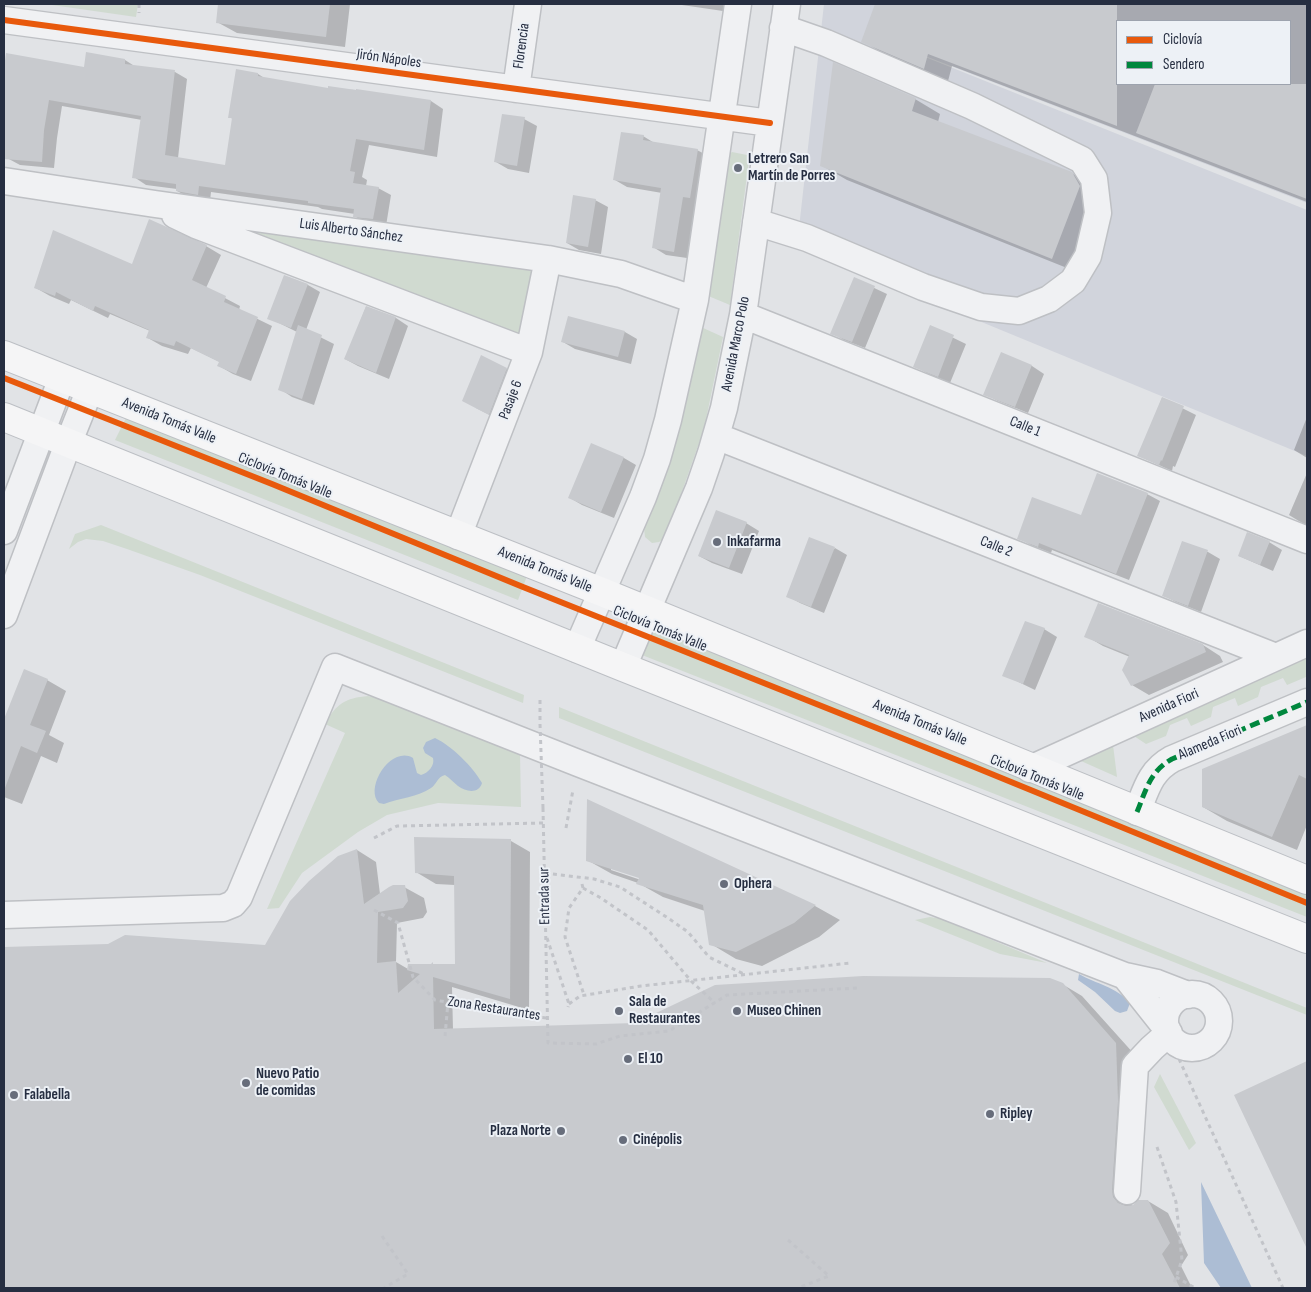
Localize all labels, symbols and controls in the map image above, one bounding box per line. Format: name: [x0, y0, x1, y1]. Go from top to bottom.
legend: [1116, 20, 1291, 85]
street label: Florencia: [510, 22, 534, 70]
text: Ciclovía: [1163, 30, 1202, 49]
street label: Jirón Nápoles: [356, 46, 422, 72]
text: Sendero: [1163, 55, 1204, 74]
place label: Letrero San Martín de Porres: [748, 150, 835, 185]
marker: Letrero San Martín de Porres: [732, 162, 744, 174]
street label: Luis Alberto Sánchez: [298, 215, 404, 247]
street label: Avenida Marco Polo: [718, 295, 754, 393]
street label: Pasaje 6: [495, 378, 527, 422]
street label: Avenida Tomás Valle: [119, 394, 219, 448]
street label: Calle 1: [1007, 413, 1043, 441]
street label: Ciclovía Tomás Valle: [235, 449, 335, 503]
street label: Calle 2: [977, 532, 1015, 562]
place label: Inkafarma: [727, 533, 781, 551]
marker: Inkafarma: [711, 536, 723, 548]
street label: Avenida Tomás Valle: [495, 543, 595, 597]
street label: Ciclovía Tomás Valle: [610, 602, 710, 656]
street label: Avenida Fiori: [1136, 685, 1202, 727]
street label: Avenida Tomás Valle: [870, 696, 970, 750]
street label: Alameda Fiori: [1176, 722, 1244, 764]
street label: Ciclovía Tomás Valle: [987, 751, 1087, 805]
street label: Entrada sur: [535, 867, 555, 925]
place label: Ophera: [734, 875, 772, 893]
marker: Ophera: [718, 878, 730, 890]
street label: Zona Restaurantes: [446, 993, 542, 1025]
place label: Sala de Restaurantes: [629, 993, 700, 1028]
place label: Museo Chinen: [747, 1002, 821, 1020]
marker: Sala de Restaurantes: [613, 1005, 625, 1017]
marker: Museo Chinen: [731, 1005, 743, 1017]
place label: El 10: [638, 1050, 663, 1068]
marker: El 10: [622, 1053, 634, 1065]
place label: Nuevo Patio de comidas: [256, 1065, 319, 1100]
marker: Nuevo Patio de comidas: [240, 1077, 252, 1089]
place label: Falabella: [24, 1086, 70, 1104]
marker: Falabella: [8, 1089, 20, 1101]
place label: Ripley: [1000, 1105, 1032, 1123]
marker: Ripley: [984, 1108, 996, 1120]
place label: Plaza Norte: [490, 1122, 551, 1140]
marker: Plaza Norte: [555, 1125, 567, 1137]
place label: Cinépolis: [633, 1131, 682, 1149]
marker: Cinépolis: [617, 1134, 629, 1146]

